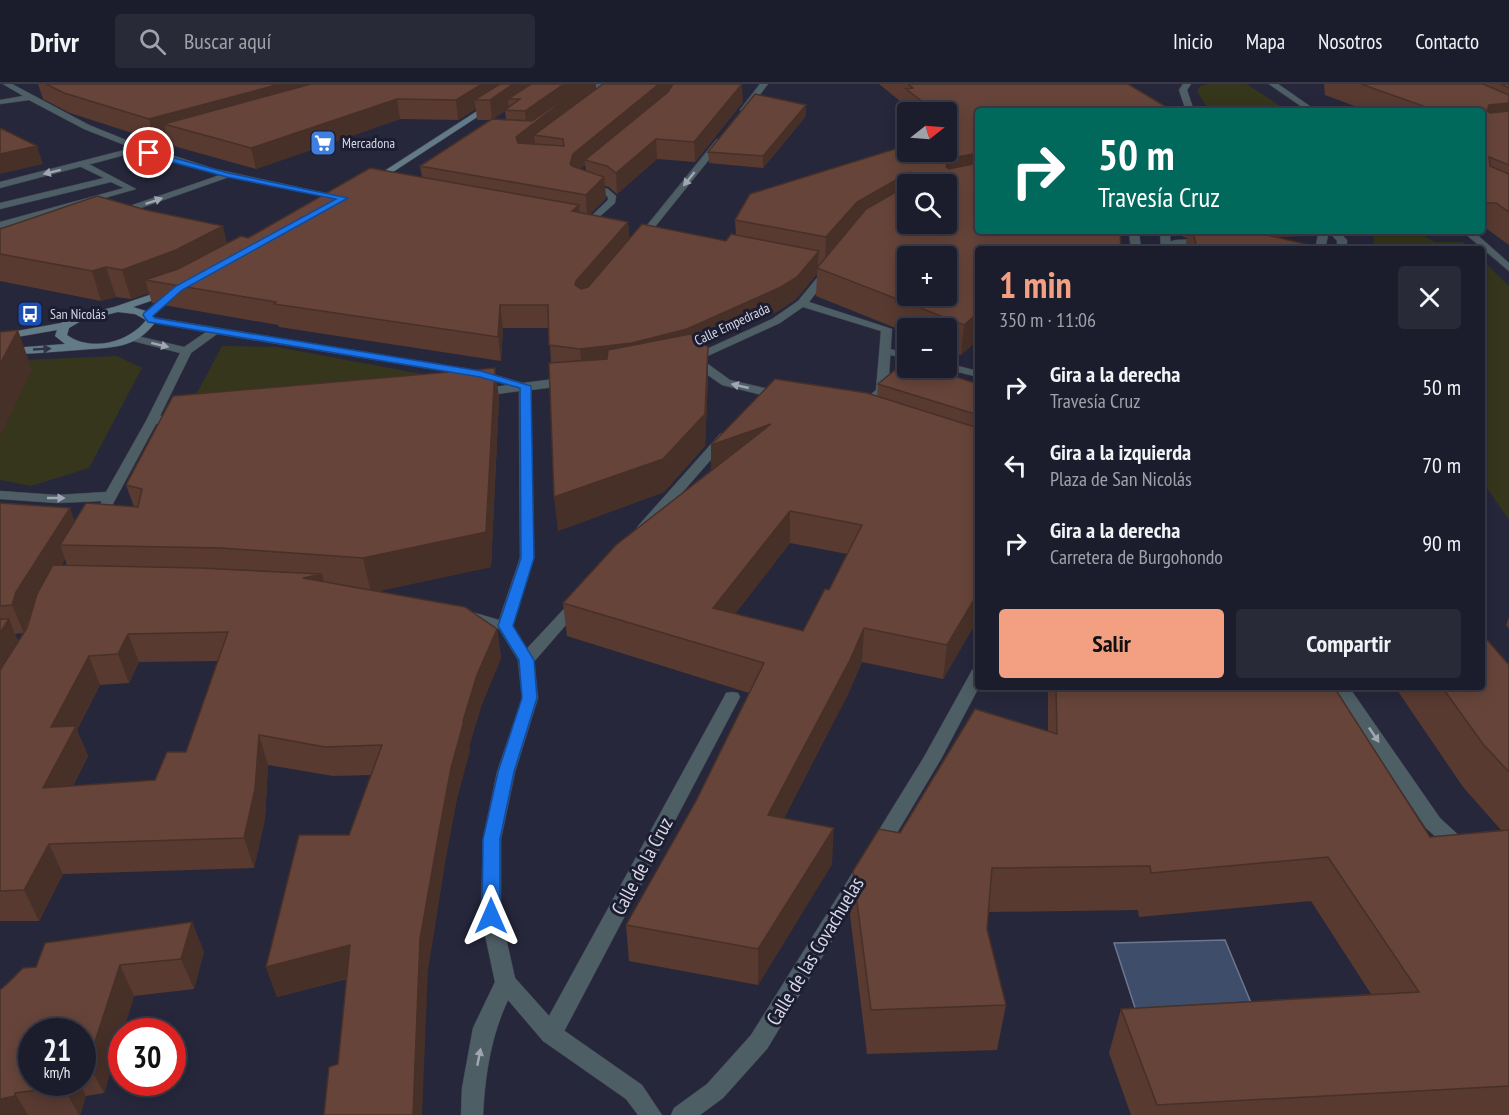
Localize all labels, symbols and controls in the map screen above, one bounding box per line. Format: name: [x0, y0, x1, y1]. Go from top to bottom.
search box: [115, 14, 535, 68]
text: Drivr: [30, 23, 79, 60]
icon: search: [136, 25, 169, 58]
text: Buscar aquí: [184, 27, 271, 55]
text: Inicio: [1173, 28, 1213, 55]
text: Mapa: [1246, 28, 1285, 55]
text: Nosotros: [1318, 28, 1382, 55]
text: Contacto: [1415, 28, 1479, 55]
north arrow: [897, 102, 957, 162]
map controls: [897, 102, 957, 378]
pin: [123, 127, 174, 178]
text: 50 m: [1098, 127, 1175, 182]
supermarket icon: Mercadona: [308, 128, 338, 158]
icon: right: [999, 132, 1077, 210]
place label: Mercadona: [342, 134, 395, 152]
icon: arrive: [132, 136, 165, 169]
one-way arrow: [43, 167, 61, 177]
one-way arrow: [682, 171, 695, 187]
button: search: [897, 174, 957, 234]
text: Travesía Cruz: [1098, 180, 1220, 214]
one-way arrow: [145, 195, 163, 205]
button: +: [897, 246, 957, 306]
text: 1 min: [999, 261, 1072, 308]
button: close: [1398, 266, 1461, 329]
bus stop icon: San Nicolás: [15, 299, 45, 329]
street label: Calle Empedrada: [691, 299, 773, 349]
place label: San Nicolás: [50, 305, 106, 323]
text: 350 m · 11:06: [999, 307, 1096, 333]
button: −: [897, 318, 957, 378]
one-way arrow: [150, 340, 169, 350]
one-way arrow: [33, 345, 52, 354]
text: Gira a la derecha: [1050, 360, 1180, 388]
icon: right: [999, 371, 1032, 404]
text: 50 m: [1422, 373, 1461, 401]
one-way arrow: [731, 381, 749, 391]
text: Travesía Cruz: [1050, 388, 1140, 414]
text: Gira a la izquierda: [1050, 438, 1191, 466]
icon: left: [999, 449, 1032, 482]
text: 70 m: [1422, 451, 1461, 479]
text: Plaza de San Nicolás: [1050, 466, 1192, 492]
one-way arrow: [46, 494, 65, 503]
text: Gira a la derecha: [1050, 516, 1180, 544]
icon: right: [999, 527, 1032, 560]
text: 90 m: [1422, 529, 1461, 557]
text: Carretera de Burgohondo: [1050, 544, 1223, 570]
button: Salir: [999, 609, 1224, 678]
button: Compartir: [1236, 609, 1461, 678]
one-way arrow: [1368, 727, 1380, 743]
street label: Calle de la Cruz: [605, 813, 679, 919]
street label: Calle de las Covachuelas: [760, 872, 870, 1030]
position arrow: [459, 884, 523, 948]
speed limit sign: 30: [108, 1018, 186, 1096]
text: 21: [43, 1030, 71, 1069]
one-way arrow: [475, 1047, 484, 1066]
text: km/h: [44, 1063, 70, 1082]

